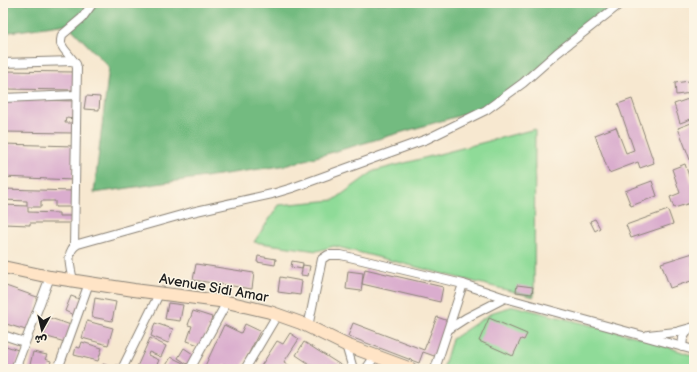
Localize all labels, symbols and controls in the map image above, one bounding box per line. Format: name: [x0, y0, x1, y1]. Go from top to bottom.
street label: Avenue Sidi Amar: [158, 270, 271, 306]
north arrow: [22, 310, 62, 350]
text: ش: [34, 332, 48, 347]

